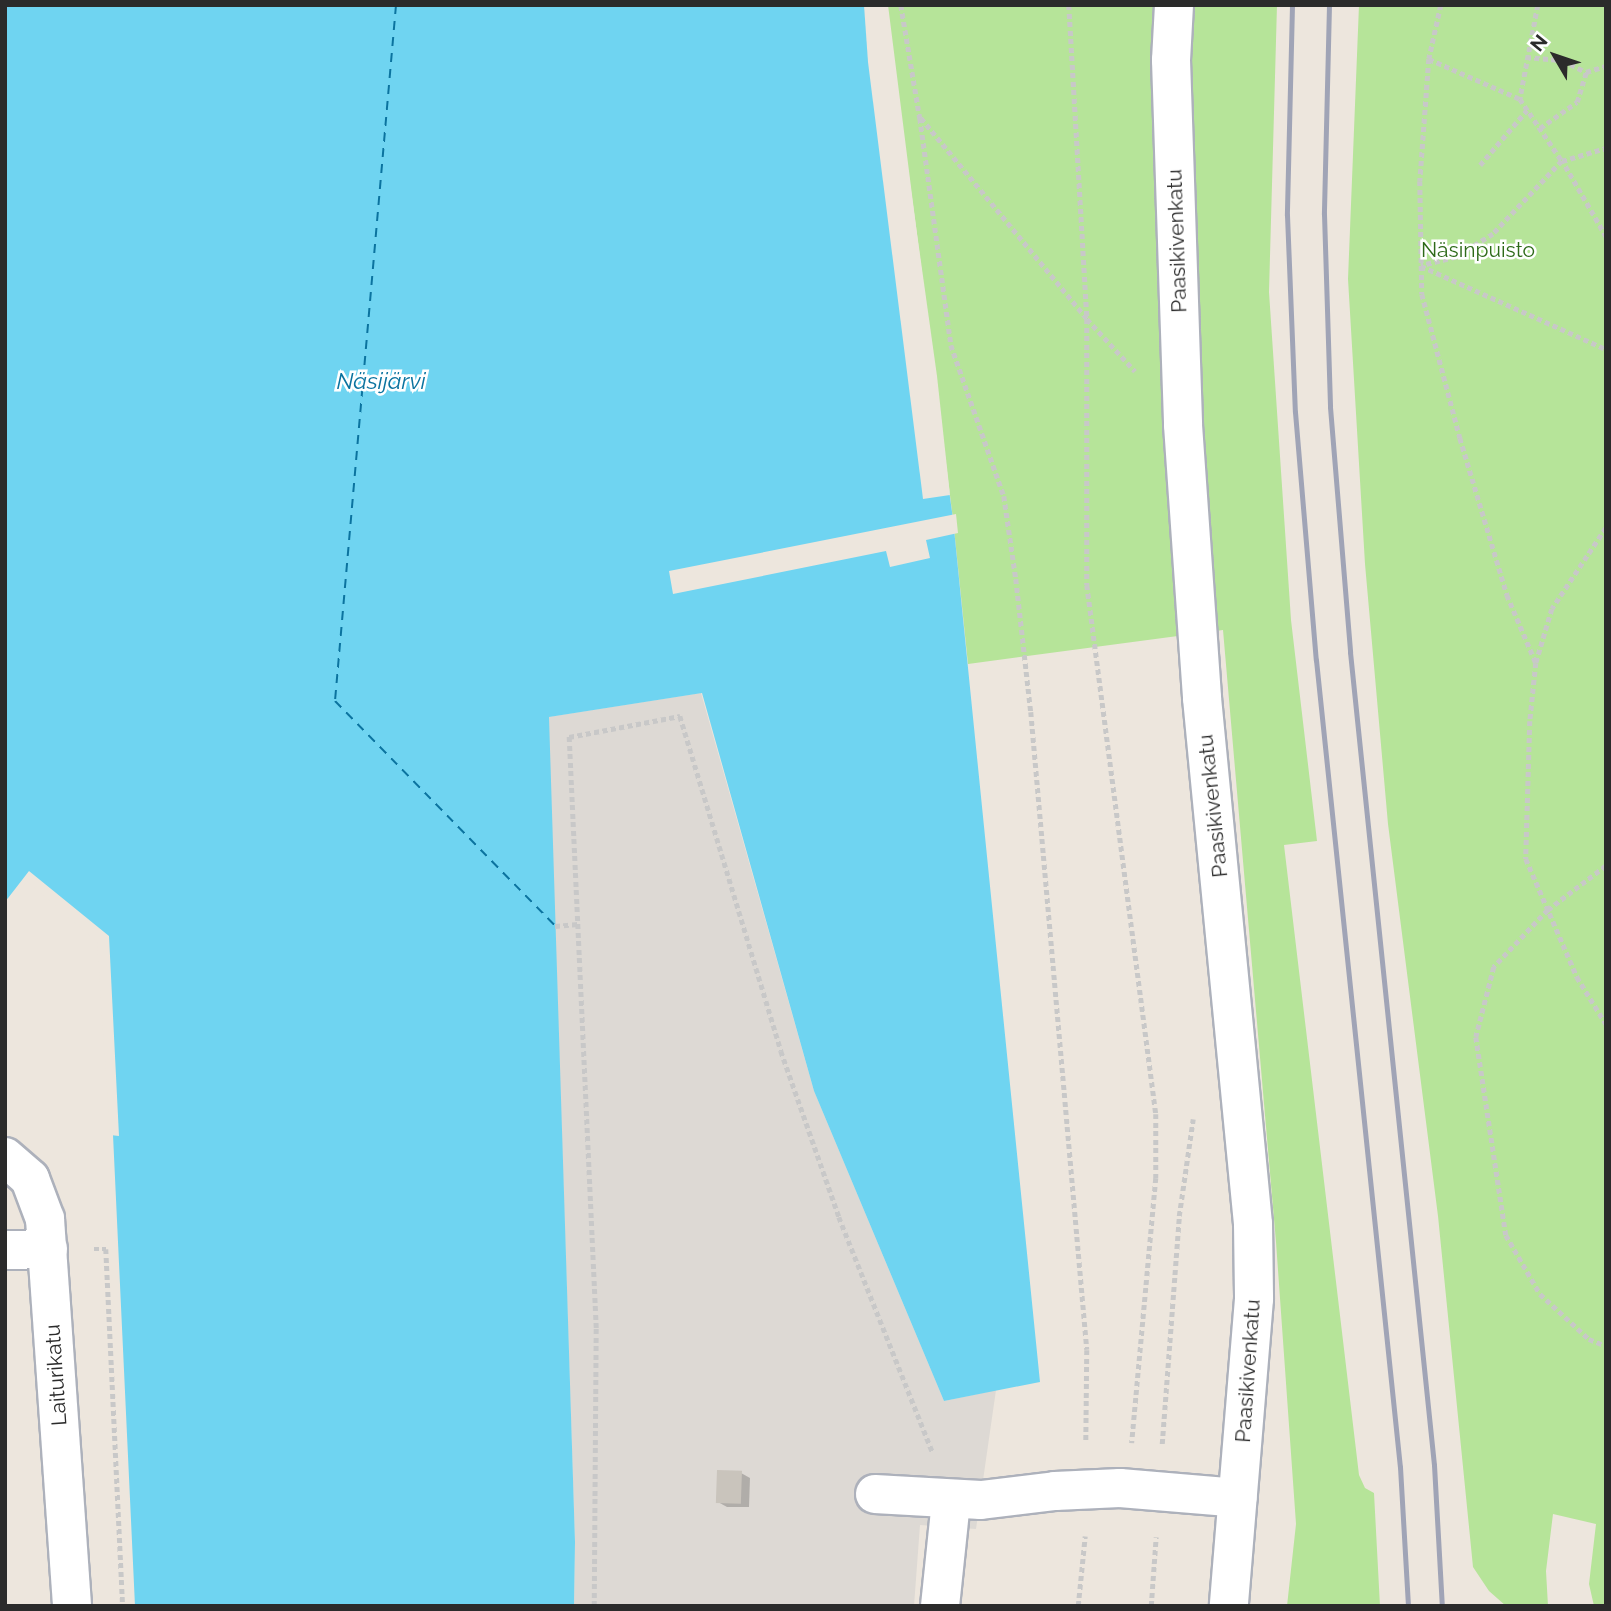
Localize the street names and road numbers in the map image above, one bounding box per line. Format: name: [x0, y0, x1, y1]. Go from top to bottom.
street label: Paasikivenkatu: [1162, 169, 1192, 313]
street label: Paasikivenkatu: [1193, 733, 1233, 879]
street label: Paasikivenkatu: [1230, 1298, 1266, 1444]
street label: Laiturikatu: [40, 1323, 72, 1427]

